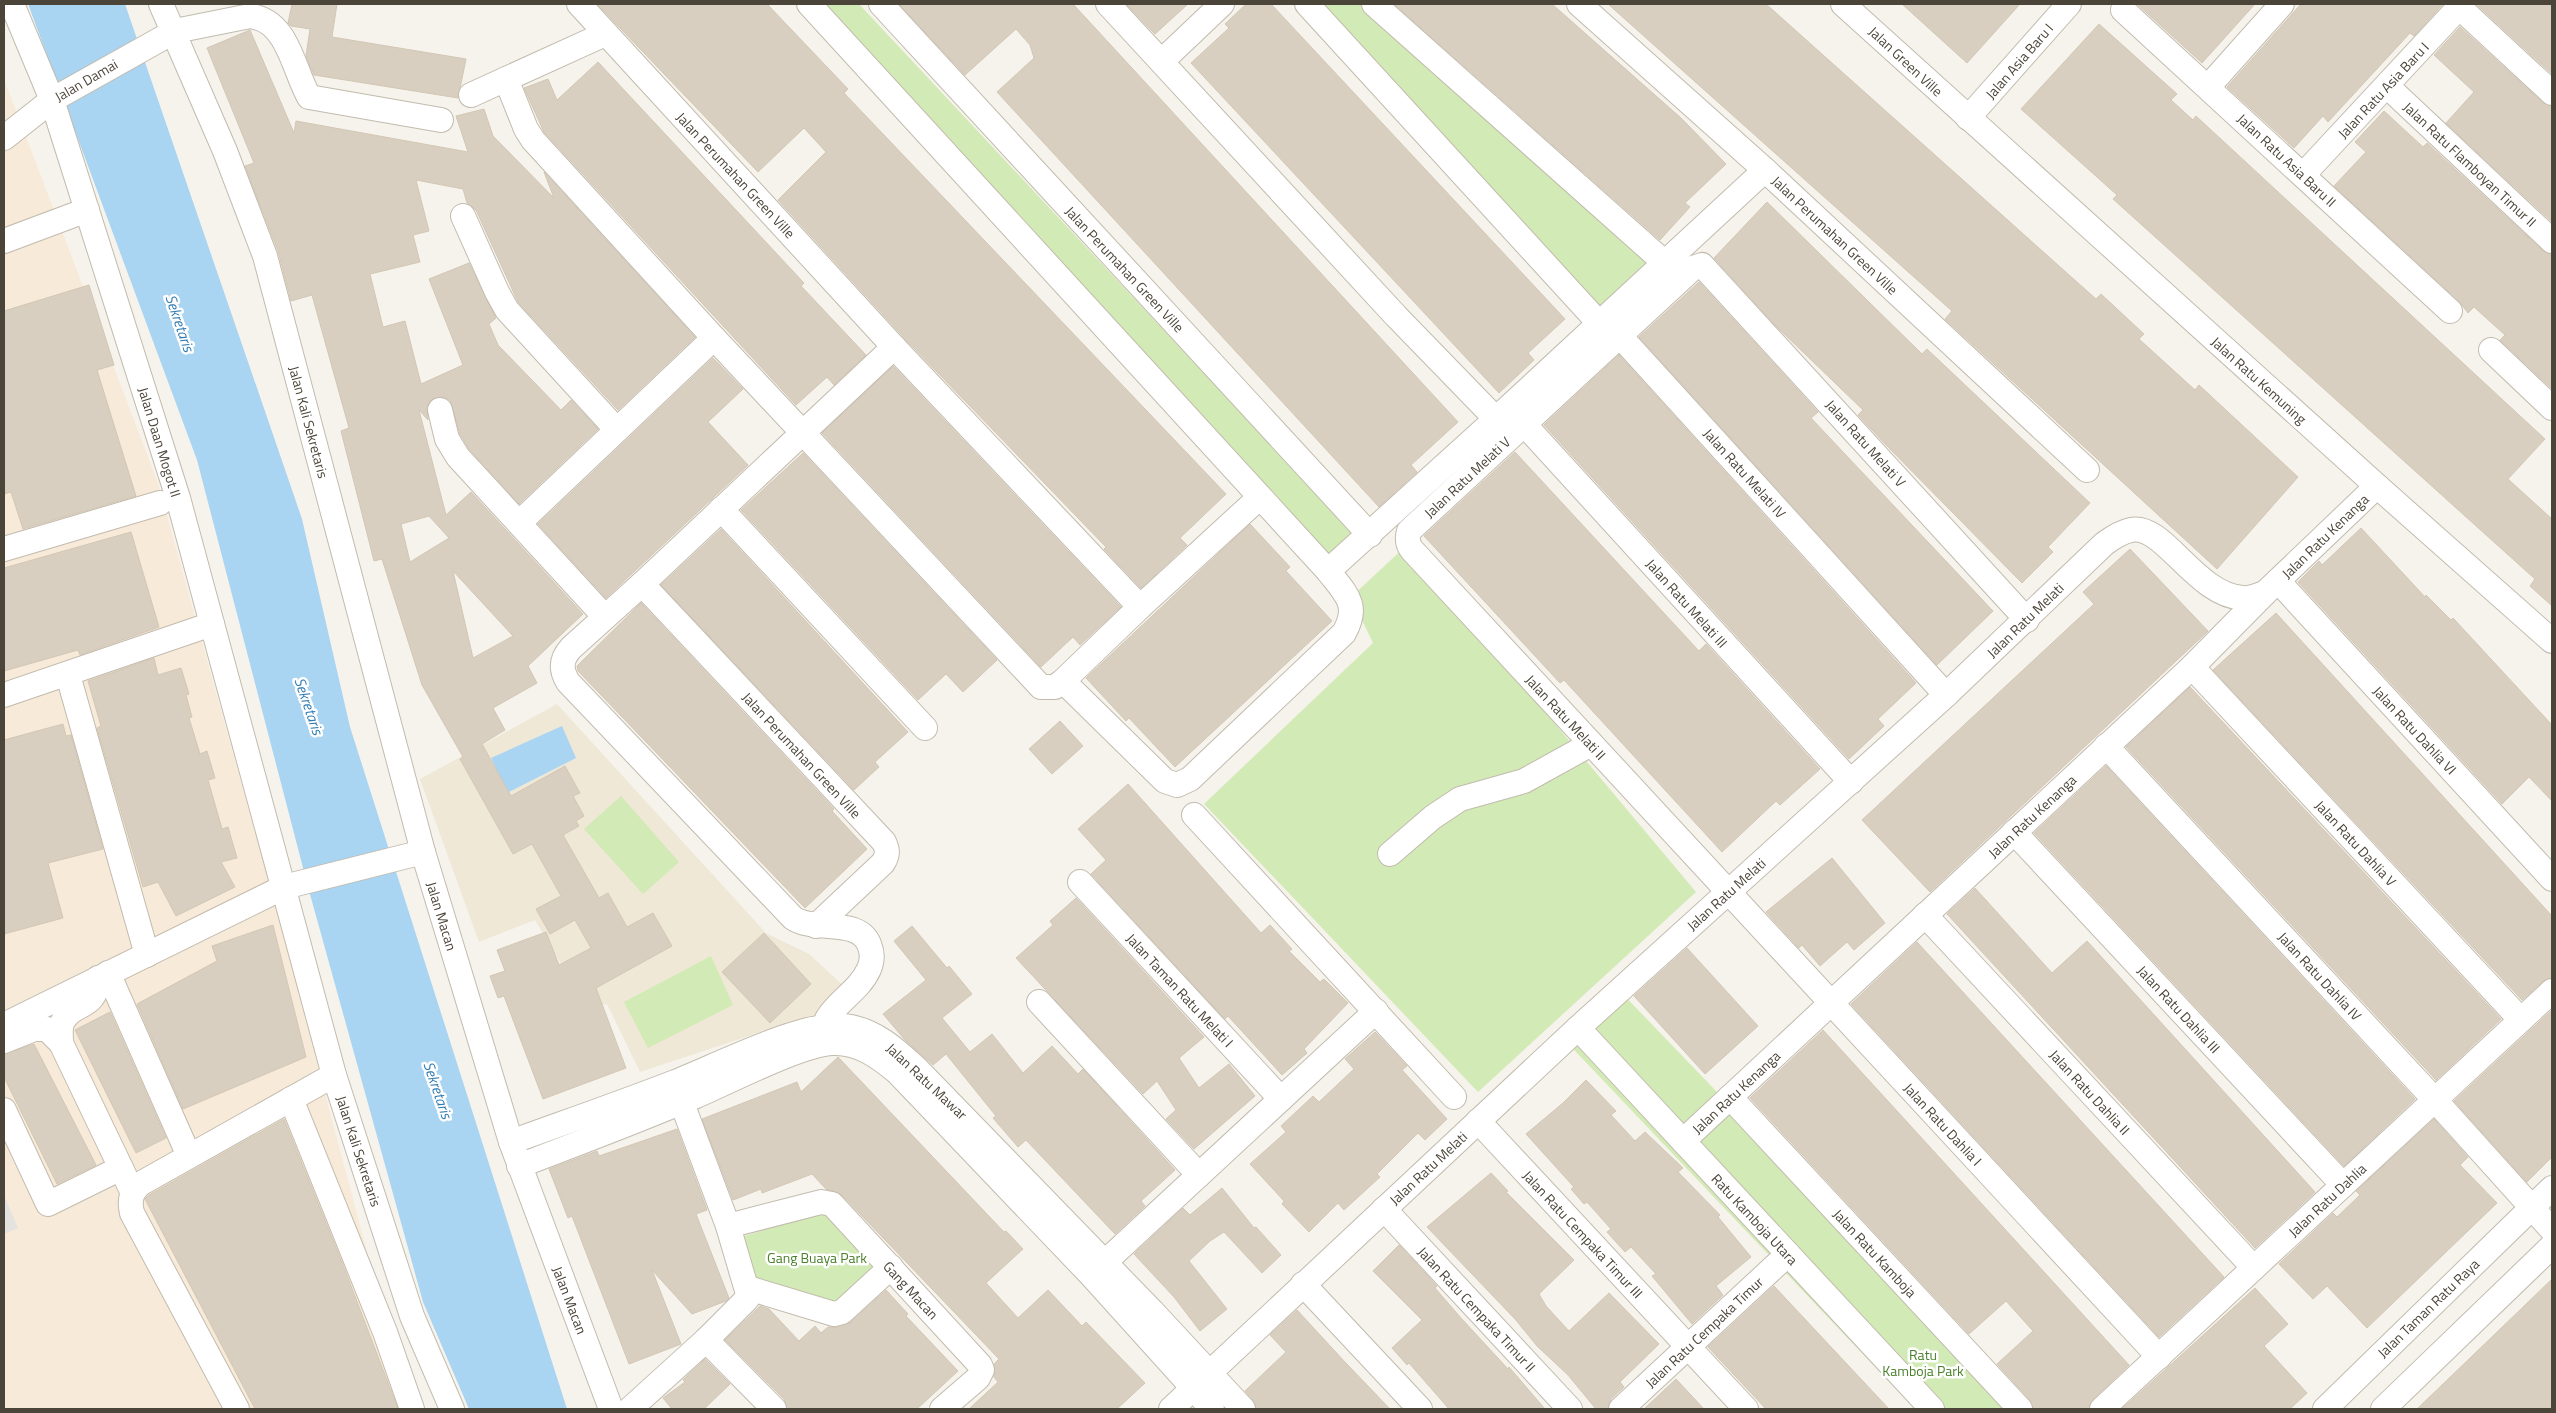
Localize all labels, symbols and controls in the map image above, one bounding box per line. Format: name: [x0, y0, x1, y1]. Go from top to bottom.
street label: Jalan Asia Baru I: [1980, 18, 2058, 104]
street label: Jalan Green Ville: [1864, 21, 1948, 101]
street label: Jalan Ratu Asia Baru I: [2333, 37, 2433, 143]
street label: Jalan Damai: [51, 53, 121, 107]
street label: Jalan Ratu Flamboyan Timur II: [2399, 96, 2541, 232]
street label: Jalan Perumahan Green Ville: [672, 107, 800, 243]
street label: Jalan Ratu Asia Baru II: [2233, 108, 2341, 212]
street label: Jalan Perumahan Green Ville: [1767, 171, 1903, 299]
street label: Jalan Perumahan Green Ville: [1061, 201, 1189, 337]
water label: Sekretaris: [160, 291, 201, 356]
street label: Jalan Ratu Kemuning: [2207, 331, 2311, 429]
street label: Jalan Kali Sekretaris: [284, 363, 334, 481]
street label: Jalan Daan Mogot II: [133, 384, 187, 500]
street label: Jalan Ratu Melati V: [1821, 395, 1911, 491]
street label: Jalan Ratu Melati IV: [1699, 423, 1791, 523]
street label: Jalan Ratu Melati V: [1419, 431, 1515, 523]
street label: Jalan Ratu Kenanga: [2277, 489, 2373, 583]
street label: Jalan Ratu Melati III: [1641, 554, 1733, 652]
street label: Jalan Ratu Melati: [1982, 578, 2068, 662]
street label: Jalan Ratu Melati II: [1521, 670, 1611, 764]
water label: Sekretaris: [289, 674, 330, 739]
street label: Jalan Ratu Dahlia VI: [2368, 681, 2462, 779]
street label: Jalan Perumahan Green Ville: [738, 687, 866, 823]
street label: Jalan Ratu Kenanga: [1983, 769, 2081, 863]
street label: Jalan Ratu Dahlia V: [2310, 795, 2402, 891]
street label: Jalan Ratu Melati: [1682, 853, 1770, 935]
street label: Jalan Macan: [422, 879, 462, 953]
street label: Jalan Ratu Dahlia IV: [2273, 927, 2367, 1025]
street label: Jalan Taman Ratu Melati I: [1122, 928, 1238, 1052]
street label: Jalan Ratu Dahlia III: [2133, 960, 2225, 1058]
street label: Jalan Ratu Mawar: [882, 1038, 972, 1124]
street label: Jalan Ratu Kenanga: [1687, 1045, 1785, 1139]
street label: Jalan Ratu Dahlia II: [2045, 1045, 2135, 1139]
water label: Sekretaris: [418, 1058, 459, 1123]
street label: Jalan Ratu Dahlia I: [1899, 1078, 1987, 1170]
street label: Jalan Kali Sekretaris: [331, 1093, 387, 1209]
street label: Jalan Ratu Melati: [1384, 1126, 1472, 1210]
street label: Jalan Ratu Dahlia: [2283, 1158, 2371, 1242]
street label: Jalan Ratu Cempaka Timur III: [1518, 1165, 1648, 1303]
street label: Ratu Kamboja Utara: [1707, 1169, 1803, 1269]
street label: Jalan Ratu Kamboja: [1828, 1204, 1922, 1302]
street label: Jalan Ratu Cempaka Timur II: [1413, 1242, 1541, 1376]
park label: Gang Buaya Park: [767, 1247, 867, 1268]
street label: Jalan Taman Ratu Raya: [2372, 1254, 2484, 1362]
street label: Gang Macan: [878, 1256, 944, 1324]
street label: Jalan Macan: [547, 1263, 593, 1337]
street label: Jalan Ratu Cempaka Timur: [1640, 1271, 1768, 1392]
park label: Ratu Kamboja Park: [1882, 1344, 1964, 1381]

